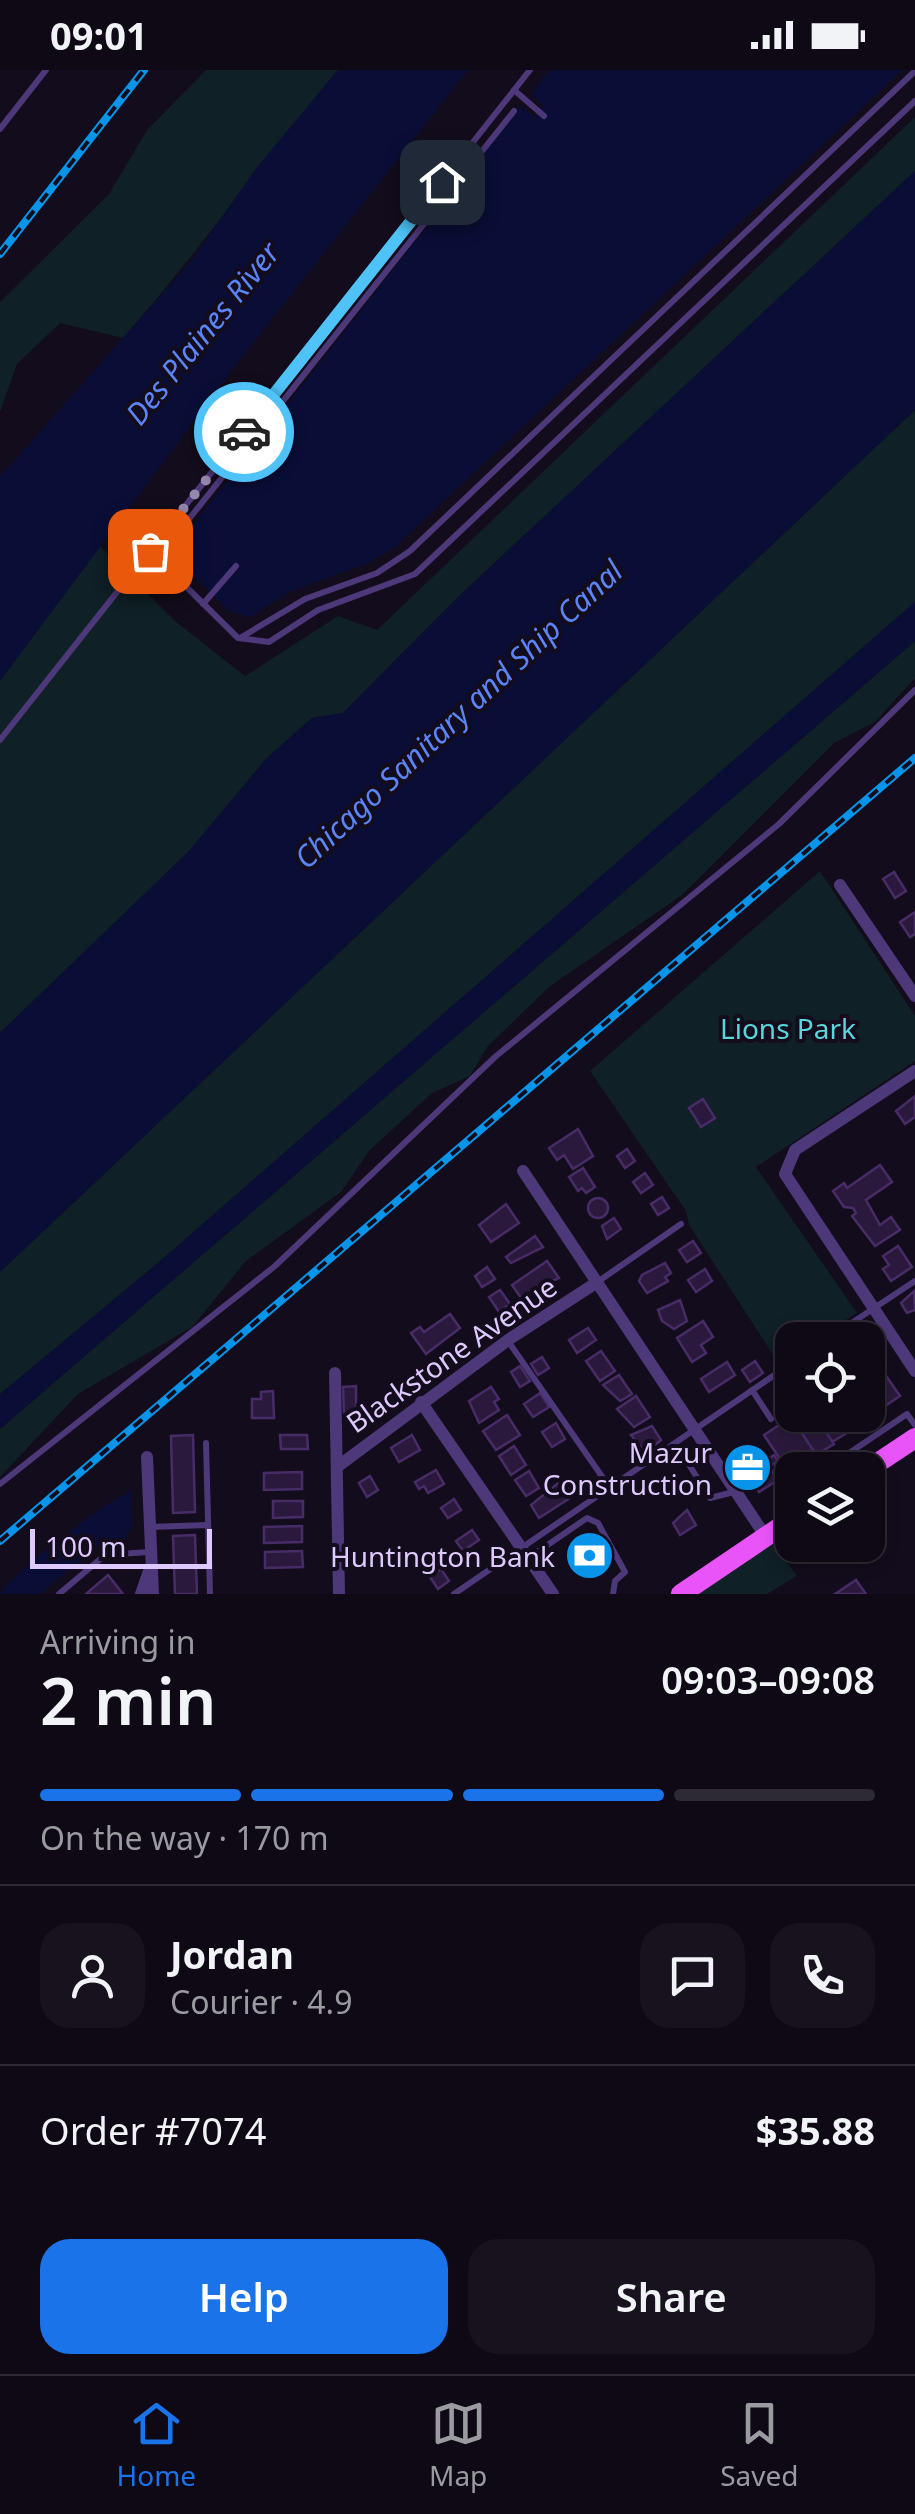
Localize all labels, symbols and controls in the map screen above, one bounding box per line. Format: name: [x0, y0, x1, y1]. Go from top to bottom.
text: 09:01: [50, 9, 148, 61]
pin: [400, 140, 485, 225]
icon: home: [415, 155, 470, 210]
water label: Des Plaines River: [116, 232, 289, 433]
courier: [194, 382, 294, 482]
icon: car: [217, 405, 272, 460]
pin: [108, 509, 193, 594]
icon: bag: [123, 524, 178, 579]
water label: Chicago Sanitary and Ship Canal: [285, 550, 632, 877]
park label: Lions Park: [720, 1009, 856, 1047]
street label: Blackstone Avenue: [338, 1267, 564, 1441]
map controls: [775, 1322, 885, 1562]
button: locate: [775, 1322, 885, 1432]
place label: Mazur Construction: [543, 1433, 712, 1503]
office icon: Mazur Construction: [721, 1442, 773, 1494]
button: layers: [775, 1452, 885, 1562]
scale bar: [30, 1524, 212, 1568]
text: 100 m: [45, 1527, 127, 1565]
bank icon: Huntington Bank: [564, 1530, 616, 1582]
place label: Huntington Bank: [330, 1537, 555, 1575]
text: Arriving in: [40, 1620, 195, 1663]
text: 09:03–09:08: [661, 1653, 875, 1705]
text: 2 min: [40, 1656, 216, 1744]
text: On the way · 170 m: [40, 1816, 329, 1859]
button: person: [40, 1923, 145, 2028]
button: chat: [640, 1923, 745, 2028]
button: phone: [770, 1923, 875, 2028]
text: Jordan: [170, 1928, 294, 1980]
text: Courier · 4.9: [170, 1980, 353, 2023]
text: Order #7074: [40, 2104, 266, 2156]
text: $35.88: [756, 2104, 875, 2156]
button: Help: [40, 2239, 448, 2354]
button: Share: [468, 2239, 875, 2354]
tab: Home: [116, 2396, 196, 2494]
tab: Map: [429, 2396, 487, 2494]
tab: Saved: [720, 2396, 799, 2494]

